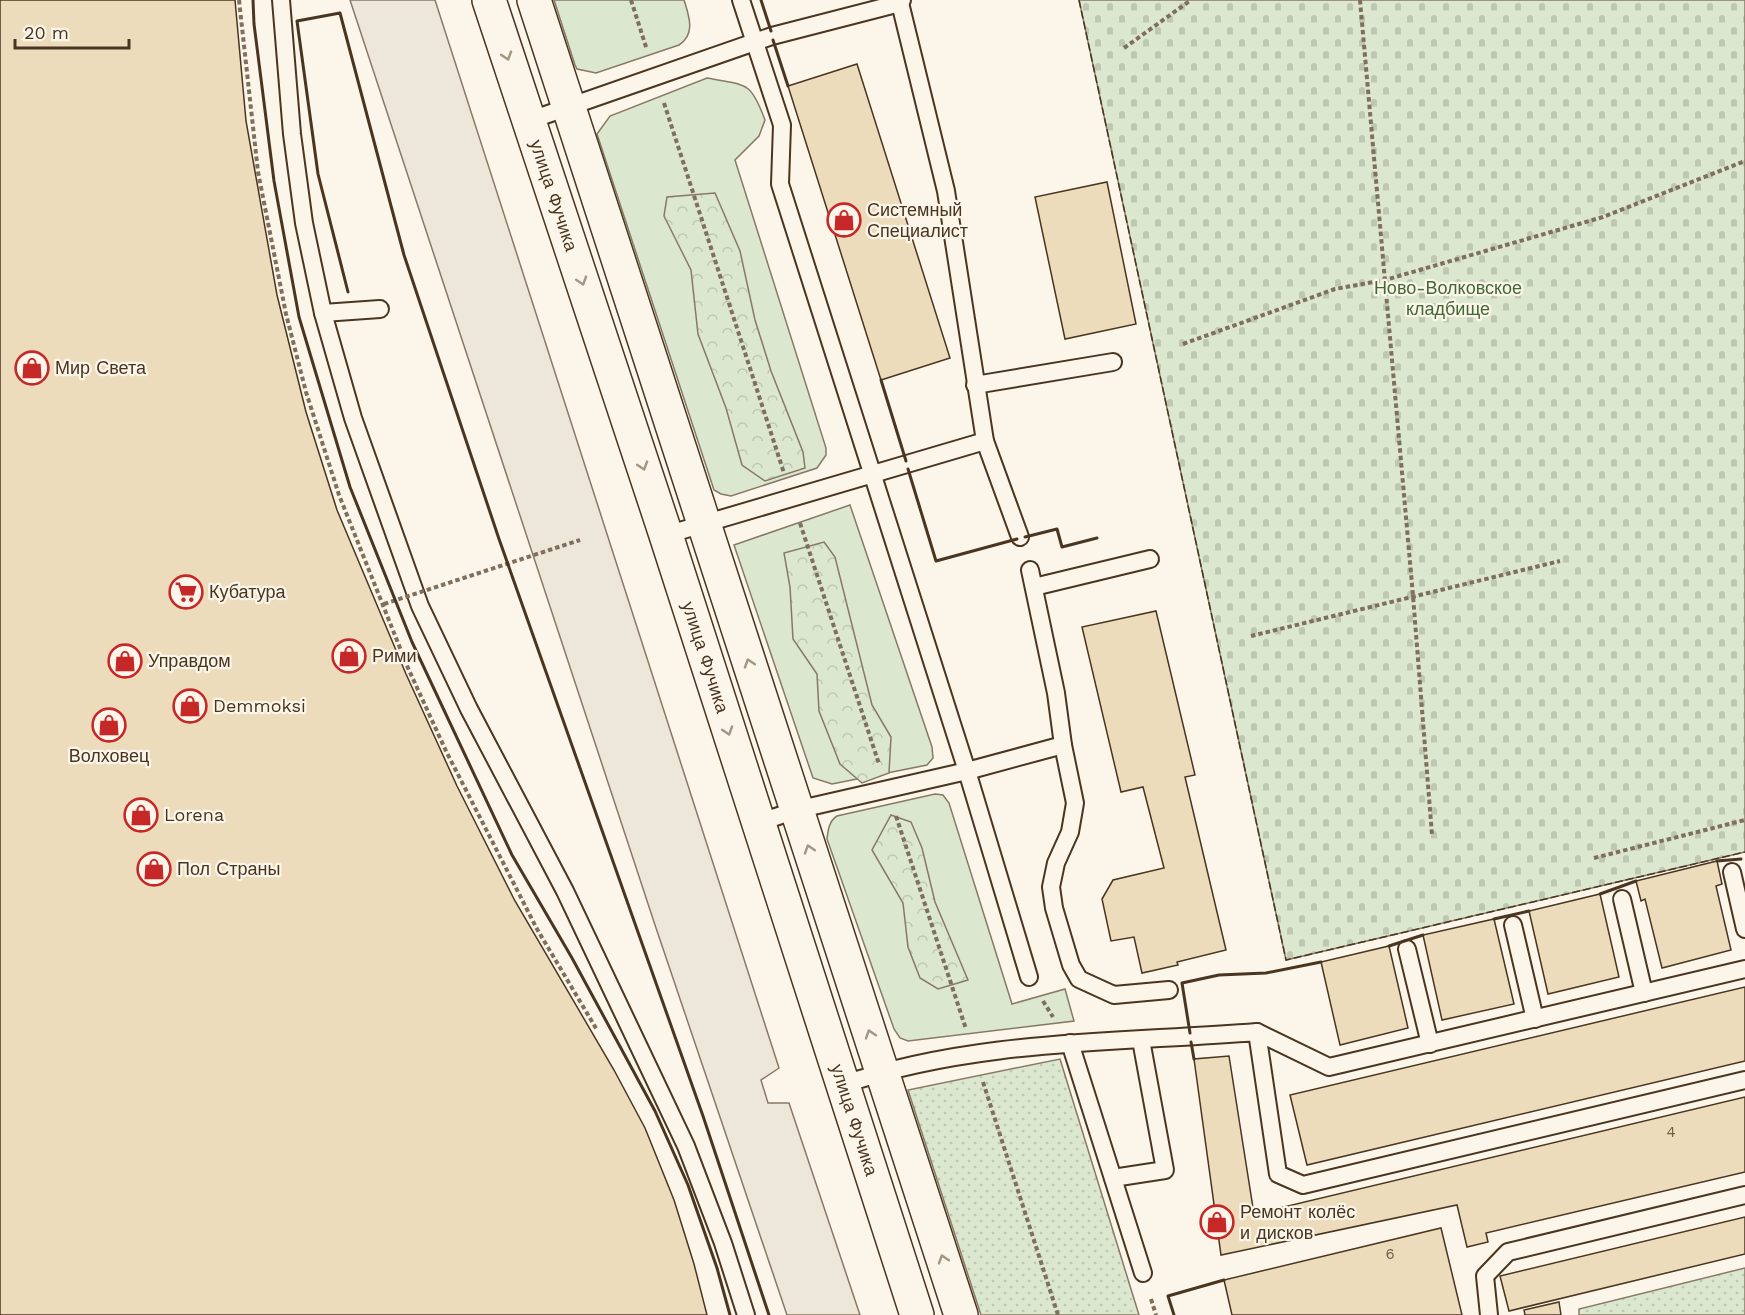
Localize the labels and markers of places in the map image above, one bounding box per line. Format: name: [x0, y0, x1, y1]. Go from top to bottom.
place label: Системный Специалист: [867, 199, 968, 241]
shop icon: Системный Специалист: [826, 202, 862, 238]
shop icon: Мир Света: [14, 350, 50, 386]
place label: Мир Света: [55, 357, 147, 378]
supermarket icon: Кубатура: [168, 574, 204, 610]
place label: Кубатура: [209, 581, 286, 602]
shop icon: Рими: [331, 638, 367, 674]
shop icon: Управдом: [107, 643, 143, 679]
place label: Рими: [372, 645, 417, 666]
place label: Управдом: [148, 650, 231, 671]
shop icon: Demmoksi: [172, 688, 208, 724]
place label: Demmoksi: [213, 695, 306, 716]
shop icon: Волховец: [91, 707, 127, 743]
place label: Волховец: [69, 745, 149, 766]
shop icon: Lorena: [123, 797, 159, 833]
place label: Lorena: [164, 804, 224, 825]
shop icon: Пол Страны: [136, 851, 172, 887]
place label: Пол Страны: [177, 858, 280, 879]
place label: Ремонт колёс и дисков: [1240, 1201, 1355, 1243]
shop icon: Ремонт колёс и дисков: [1199, 1204, 1235, 1240]

